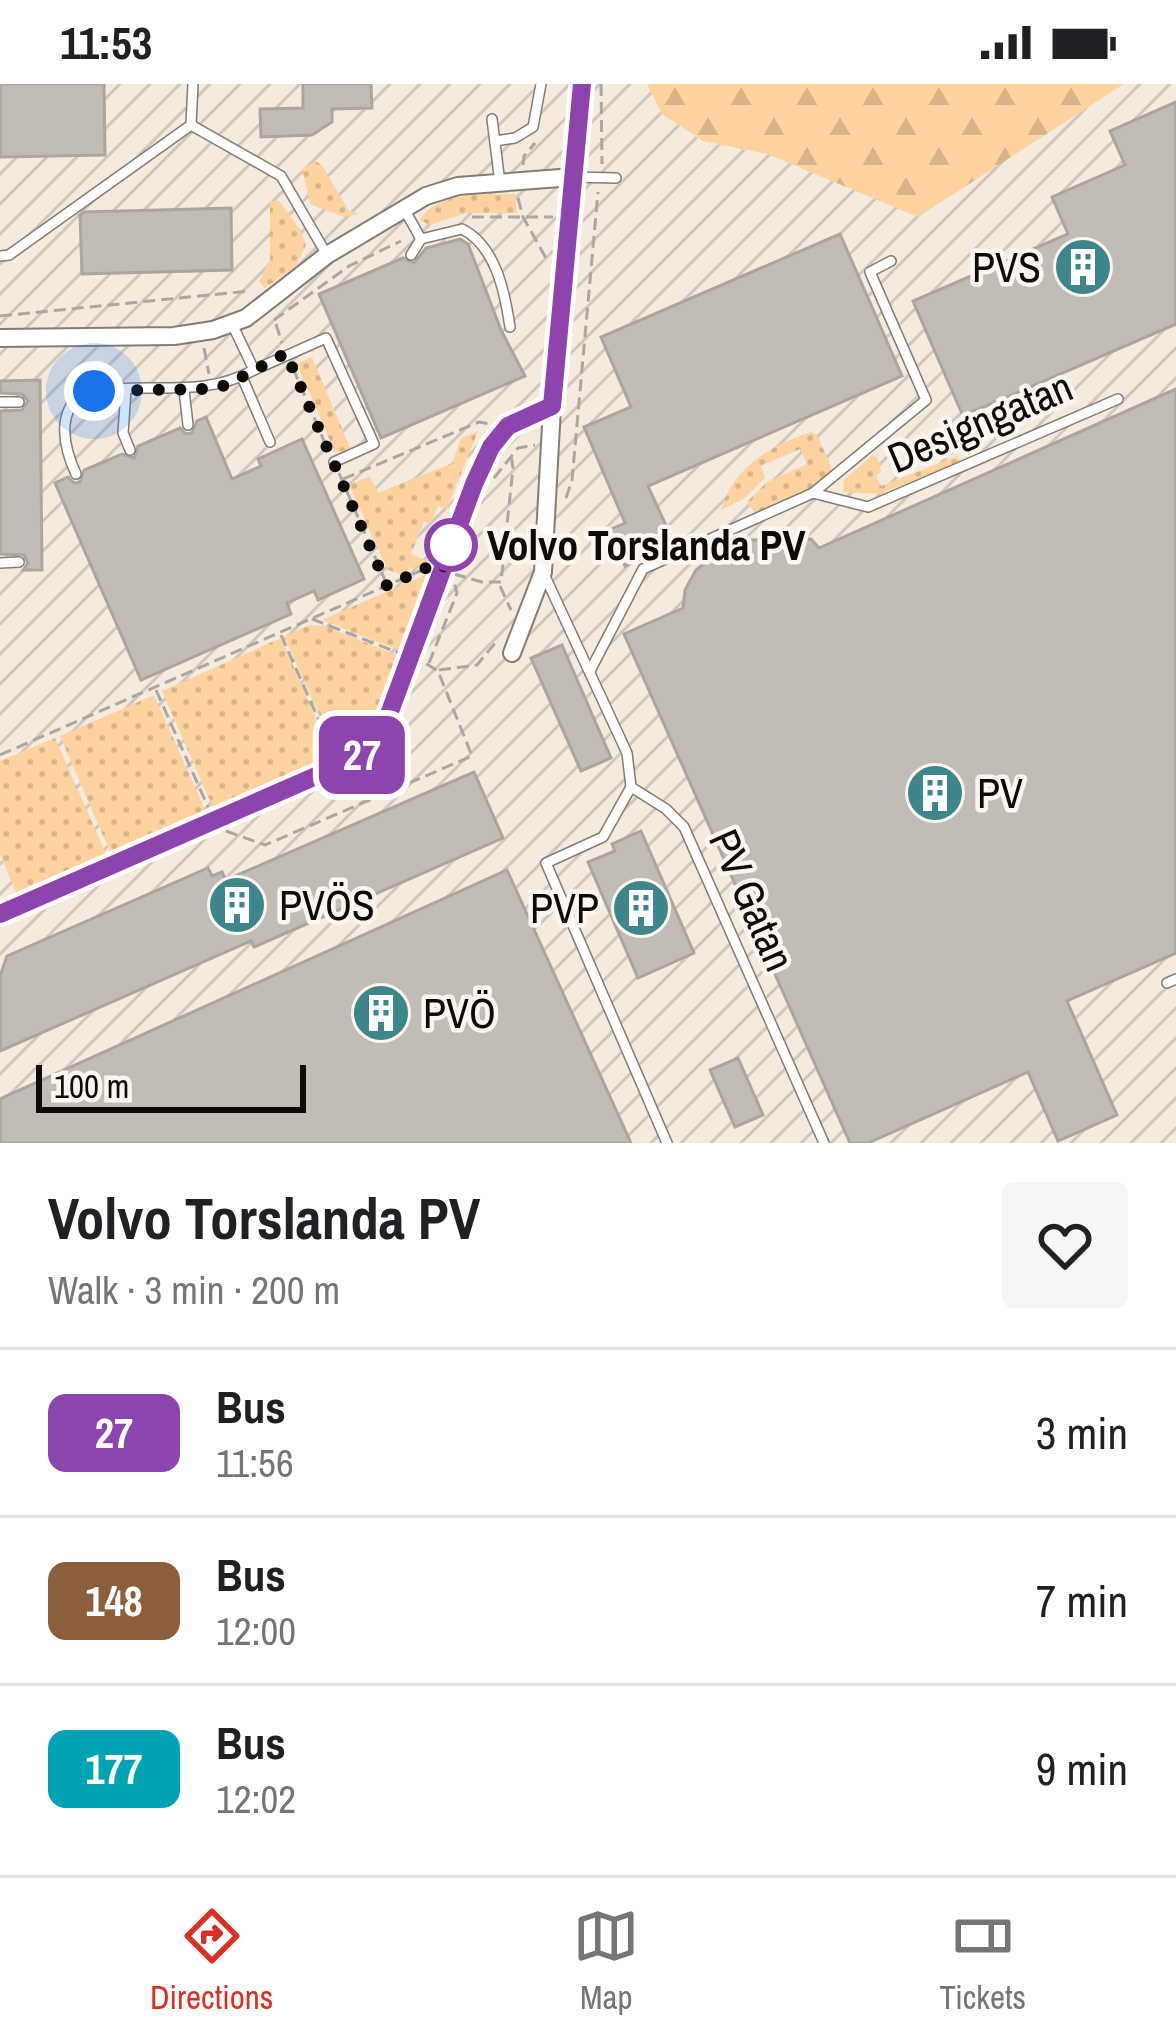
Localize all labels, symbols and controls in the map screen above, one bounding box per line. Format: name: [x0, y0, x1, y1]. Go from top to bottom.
text: 11:53: [60, 12, 152, 73]
building icon: PVS: [1052, 236, 1114, 298]
place label: PVS: [972, 239, 1041, 295]
street label: Designgatan: [879, 358, 1081, 486]
your location: [64, 361, 124, 421]
place label: Volvo Torslanda PV: [487, 517, 805, 573]
marker: Volvo Torslanda PV: [426, 520, 476, 570]
line badge: 27: [308, 716, 416, 794]
text: 27: [343, 727, 381, 783]
building icon: PV: [904, 762, 966, 824]
place label: PV: [977, 765, 1023, 821]
street label: PV Gatan: [696, 820, 808, 980]
building icon: PVÖS: [206, 874, 268, 936]
place label: PVÖS: [279, 877, 375, 933]
building icon: PVP: [610, 877, 672, 939]
place label: PVP: [530, 880, 599, 936]
building icon: PVÖ: [350, 982, 412, 1044]
place label: PVÖ: [423, 985, 496, 1041]
scale bar: [36, 1059, 306, 1112]
text: 100 m: [54, 1064, 129, 1108]
text: Volvo Torslanda PV: [48, 1180, 480, 1257]
button: heart: [1002, 1182, 1128, 1308]
text: Walk · 3 min · 200 m: [48, 1264, 340, 1316]
text: Bus: [216, 1376, 286, 1437]
text: 3 min: [1036, 1402, 1128, 1463]
text: 27: [95, 1405, 133, 1461]
text: 11:56: [216, 1437, 294, 1489]
text: Bus: [216, 1544, 286, 1605]
text: 7 min: [1036, 1570, 1128, 1631]
text: 148: [85, 1573, 143, 1629]
text: 12:00: [216, 1605, 296, 1657]
text: Bus: [216, 1712, 286, 1773]
text: 9 min: [1036, 1738, 1128, 1799]
text: 177: [85, 1741, 143, 1797]
text: 12:02: [216, 1773, 296, 1825]
tab: Directions: [150, 1903, 273, 2019]
tab: Map: [573, 1903, 639, 2019]
tab: Tickets: [939, 1903, 1026, 2019]

